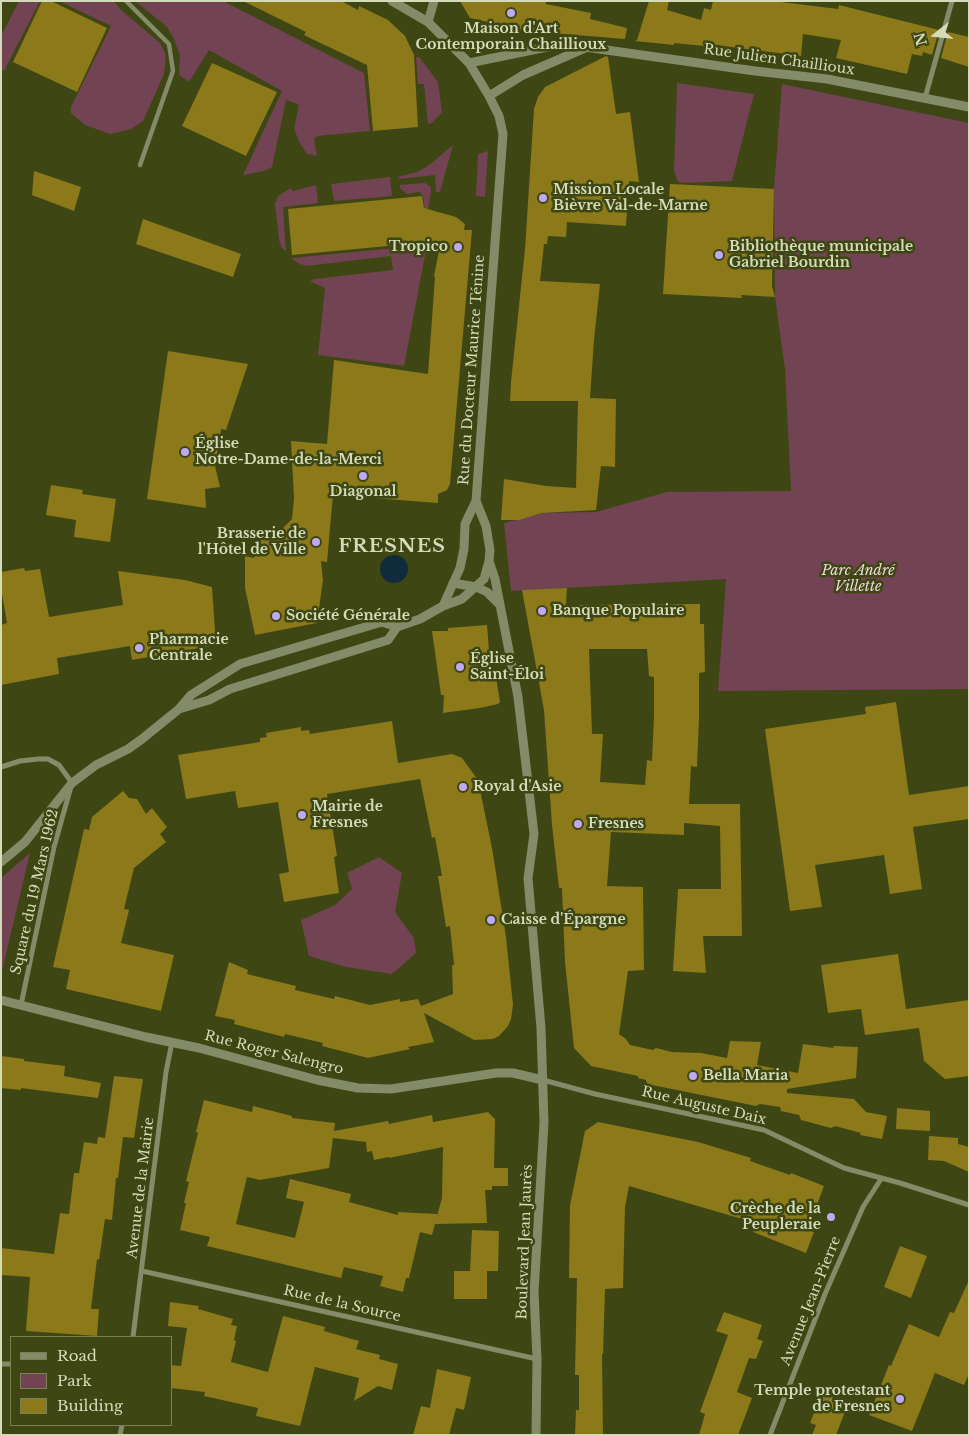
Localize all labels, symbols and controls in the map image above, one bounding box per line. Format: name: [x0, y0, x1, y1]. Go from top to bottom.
marker: Maison d'Art Contemporain Chaillioux: [505, 7, 517, 19]
north arrow: [910, 10, 960, 60]
place label: Maison d'Art Contemporain Chaillioux: [416, 21, 606, 54]
text: N: [910, 30, 931, 48]
street label: Rue Julien Chaillioux: [702, 41, 856, 79]
place label: Mission Locale Bièvre Val-de-Marne: [553, 182, 708, 214]
marker: Mission Locale Bièvre Val-de-Marne: [537, 192, 549, 204]
place label: Tropico: [389, 239, 448, 255]
place label: Bibliothèque municipale Gabriel Bourdin: [729, 239, 913, 272]
marker: Tropico: [452, 241, 464, 253]
marker: Bibliothèque municipale Gabriel Bourdin: [713, 249, 725, 261]
street label: Rue du Docteur Maurice Ténine: [456, 254, 488, 486]
place label: Église Notre-Dame-de-la-Merci: [195, 436, 382, 468]
marker: Église Notre-Dame-de-la-Merci: [179, 446, 191, 458]
marker: Diagonal: [357, 470, 369, 482]
place label: Diagonal: [330, 484, 396, 500]
place label: Brasserie de l'Hôtel de Ville: [198, 526, 306, 558]
marker: Brasserie de l'Hôtel de Ville: [310, 536, 322, 548]
district label: FRESNES: [337, 536, 447, 558]
park label: Parc André Villette: [821, 563, 895, 596]
place label: Banque Populaire: [552, 603, 684, 619]
marker: Banque Populaire: [536, 605, 548, 617]
place label: Société Générale: [286, 608, 410, 624]
marker: Société Générale: [270, 610, 282, 622]
place label: Pharmacie Centrale: [149, 632, 229, 664]
marker: Pharmacie Centrale: [133, 642, 145, 654]
place label: Église Saint-Éloi: [470, 651, 544, 684]
marker: Église Saint-Éloi: [454, 661, 466, 673]
place label: Royal d'Asie: [473, 779, 562, 795]
marker: Royal d'Asie: [457, 781, 469, 793]
place label: Mairie de Fresnes: [312, 799, 383, 832]
street label: Square du 19 Mars 1962: [8, 808, 62, 976]
marker: Mairie de Fresnes: [296, 809, 308, 821]
place label: Fresnes: [588, 816, 644, 832]
marker: Fresnes: [572, 818, 584, 830]
place label: Caisse d'Épargne: [501, 912, 626, 928]
marker: Caisse d'Épargne: [485, 914, 497, 926]
street label: Rue Roger Salengro: [203, 1028, 345, 1078]
place label: Bella Maria: [703, 1068, 788, 1084]
marker: Bella Maria: [687, 1070, 699, 1082]
street label: Rue Auguste Daix: [640, 1084, 768, 1128]
street label: Avenue de la Mairie: [124, 1116, 158, 1260]
street label: Boulevard Jean Jaurès: [514, 1164, 536, 1320]
place label: Crèche de la Peupleraie: [730, 1201, 821, 1234]
marker: Crèche de la Peupleraie: [825, 1211, 837, 1223]
street label: Avenue Jean-Pierre: [777, 1234, 845, 1368]
street label: Rue de la Source: [282, 1282, 402, 1326]
legend: [10, 1336, 172, 1426]
text: Road: [57, 1346, 97, 1365]
text: Park: [57, 1371, 92, 1390]
place label: Temple protestant de Fresnes: [754, 1383, 890, 1415]
marker: Temple protestant de Fresnes: [894, 1393, 906, 1405]
text: Building: [57, 1396, 123, 1415]

